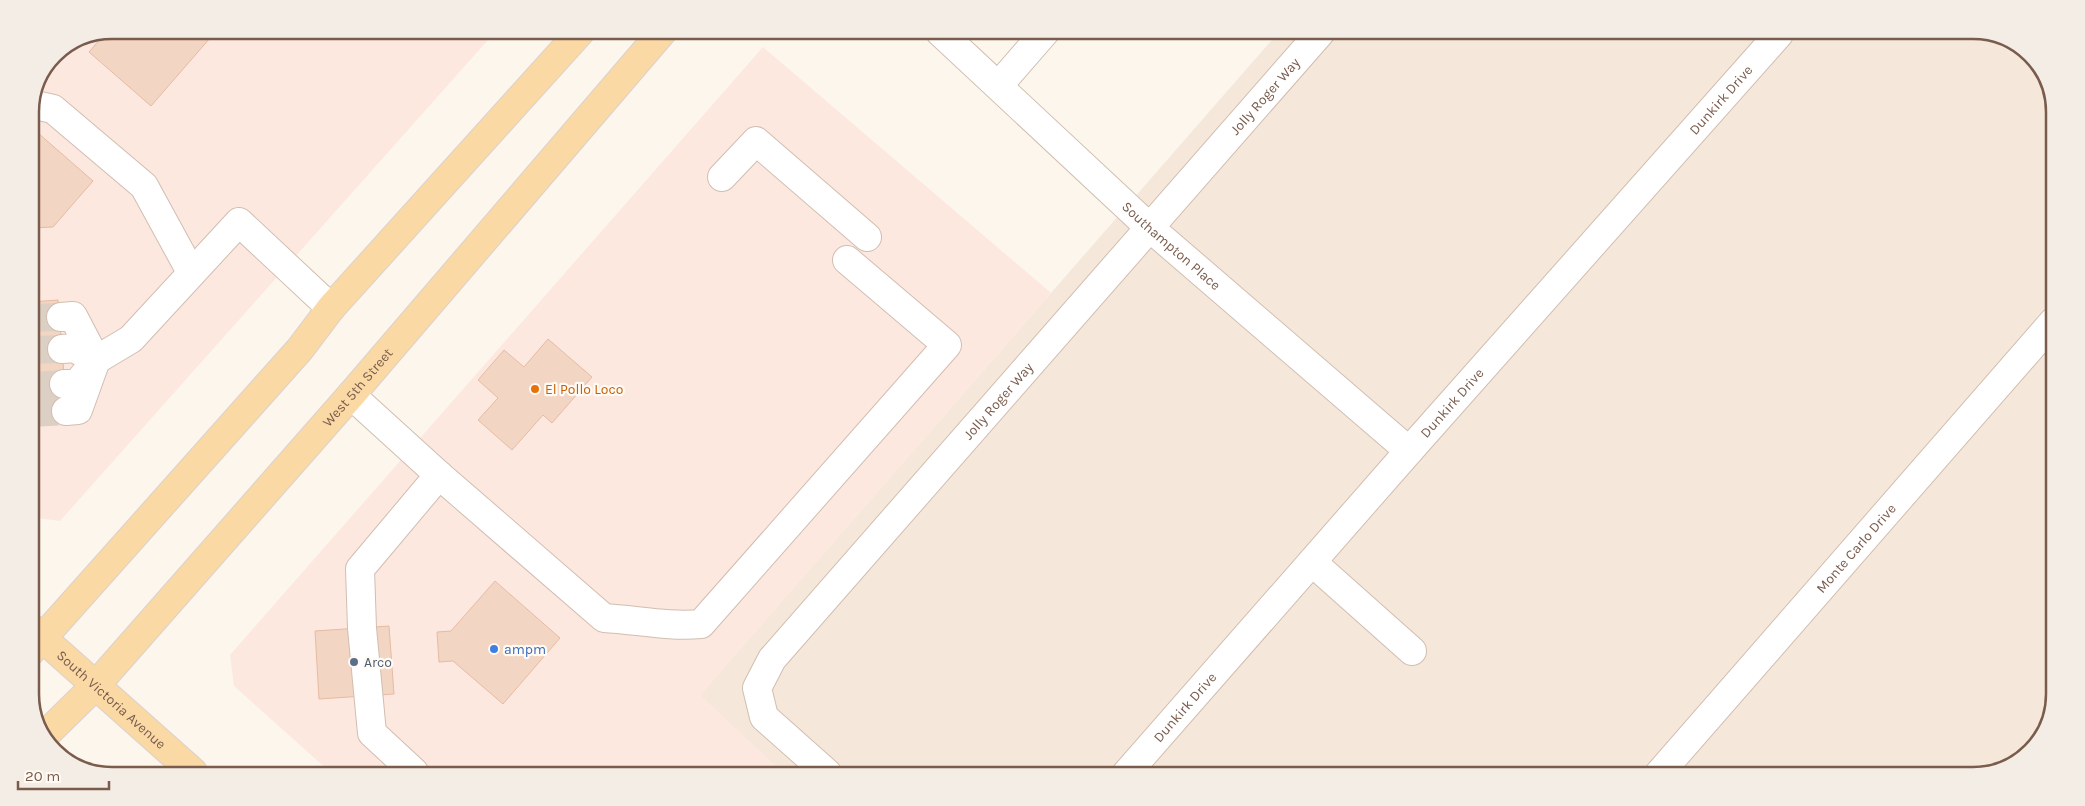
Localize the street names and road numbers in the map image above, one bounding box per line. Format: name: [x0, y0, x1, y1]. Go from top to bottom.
street label: Jolly Roger Way: [1227, 54, 1304, 138]
street label: Dunkirk Drive: [1686, 62, 1756, 138]
street label: Southampton Place: [1118, 198, 1224, 294]
street label: West 5th Street: [319, 345, 396, 430]
street label: Jolly Roger Way: [960, 359, 1037, 443]
street label: Dunkirk Drive: [1417, 365, 1488, 441]
street label: Monte Carlo Drive: [1813, 500, 1900, 597]
street label: South Victoria Avenue: [53, 647, 169, 753]
street label: Dunkirk Drive: [1150, 669, 1220, 746]

